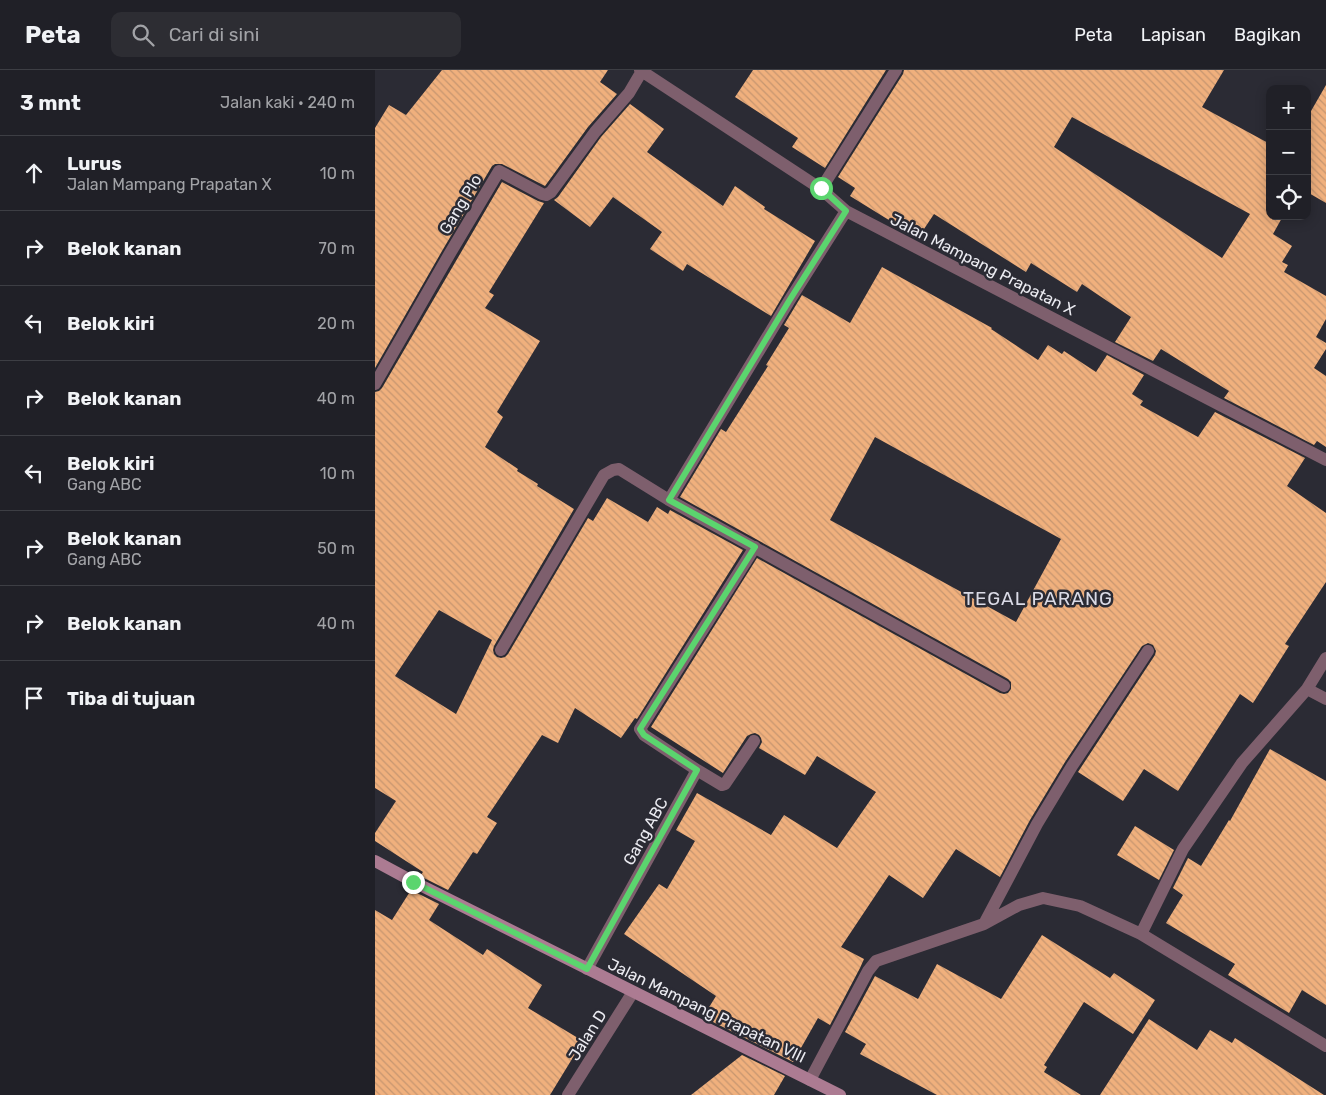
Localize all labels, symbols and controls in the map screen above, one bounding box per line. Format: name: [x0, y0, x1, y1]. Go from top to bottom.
search box: [111, 12, 461, 57]
text: Peta: [25, 21, 81, 49]
icon: search: [129, 21, 157, 49]
text: Cari di sini: [169, 23, 259, 46]
text: Peta: [1074, 24, 1113, 46]
text: Lapisan: [1141, 24, 1206, 46]
text: Bagikan: [1234, 24, 1301, 46]
map controls: [1266, 85, 1311, 220]
button: +: [1266, 85, 1311, 130]
text: 3 mnt: [20, 90, 81, 115]
text: Jalan kaki · 240 m: [220, 93, 355, 112]
button: −: [1266, 130, 1311, 175]
text: Lurus: [67, 152, 122, 175]
icon: ahead: [20, 159, 48, 187]
text: 10 m: [320, 164, 355, 183]
street label: Gang Plo: [435, 171, 486, 238]
text: Jalan Mampang Prapatan X: [67, 175, 272, 194]
button: locate: [1266, 175, 1311, 220]
route start: [810, 177, 833, 200]
street label: Jalan Mampang Prapatan X: [887, 210, 1078, 319]
icon: right: [20, 234, 48, 262]
text: Belok kanan: [67, 237, 182, 260]
text: 70 m: [318, 239, 355, 258]
icon: left: [20, 309, 48, 337]
text: Belok kiri: [67, 312, 154, 335]
text: 20 m: [317, 314, 355, 333]
icon: right: [20, 384, 48, 412]
text: Belok kanan: [67, 387, 182, 410]
text: 40 m: [317, 389, 355, 408]
text: Belok kiri: [67, 452, 154, 475]
icon: left: [20, 459, 48, 487]
text: 10 m: [320, 464, 355, 483]
text: Gang ABC: [67, 475, 142, 494]
text: Belok kanan: [67, 527, 182, 550]
icon: right: [20, 534, 48, 562]
text: 50 m: [317, 539, 355, 558]
text: Gang ABC: [67, 550, 142, 569]
district label: TEGAL PARANG: [963, 587, 1113, 610]
icon: right: [20, 609, 48, 637]
text: Belok kanan: [67, 612, 182, 635]
text: 40 m: [317, 614, 355, 633]
icon: arrive: [20, 684, 48, 712]
text: Tiba di tujuan: [67, 687, 195, 710]
street label: Gang ABC: [619, 794, 672, 868]
route end: [402, 871, 425, 894]
street label: Jalan Mampang Prapatan VIII: [605, 954, 809, 1067]
street label: Jalan D: [564, 1006, 610, 1064]

